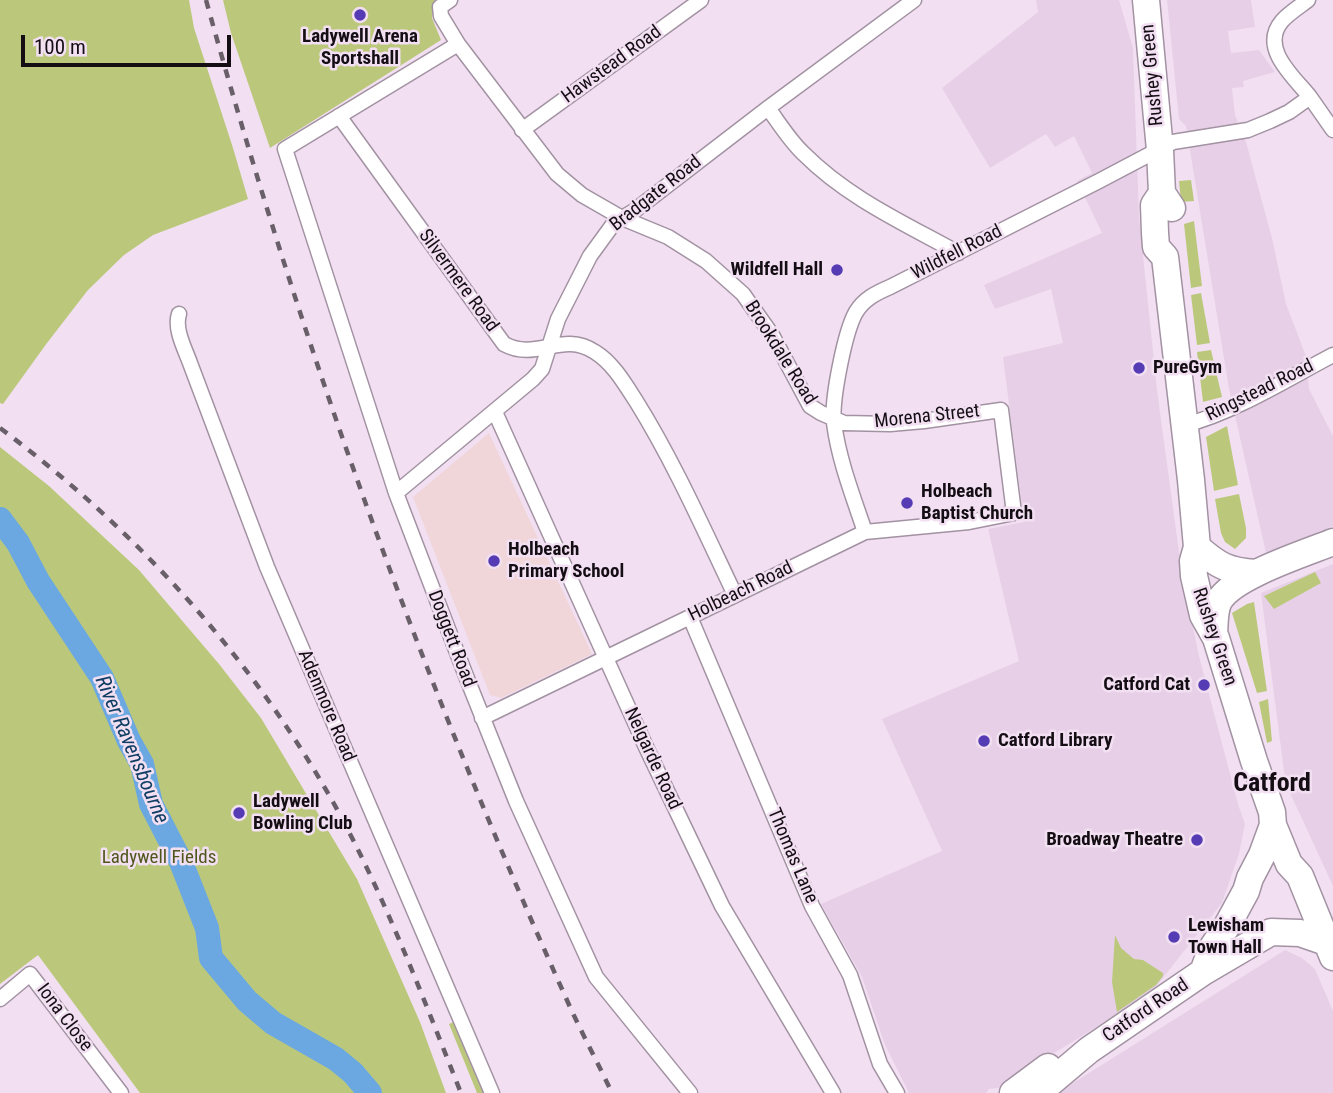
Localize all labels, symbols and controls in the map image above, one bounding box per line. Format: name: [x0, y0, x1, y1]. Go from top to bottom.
marker: Ladywell Arena Sportshall: [352, 7, 368, 23]
scale bar: [24, 21, 234, 65]
street label: Hawstead Road: [558, 21, 666, 109]
street label: Rushey Green: [1137, 23, 1169, 127]
place label: Ladywell Arena Sportshall: [302, 26, 418, 70]
text: 100 m: [34, 35, 86, 59]
street label: Bradgate Road: [606, 151, 706, 237]
street label: Wildfell Road: [908, 220, 1006, 286]
street label: Silvermere Road: [413, 225, 503, 337]
place label: Wildfell Hall: [731, 259, 823, 281]
marker: Wildfell Hall: [829, 262, 845, 278]
street label: Brookdale Road: [739, 297, 821, 409]
street label: Ringstead Road: [1202, 355, 1318, 427]
place label: PureGym: [1153, 357, 1222, 379]
marker: PureGym: [1131, 360, 1147, 376]
street label: Morena Street: [873, 400, 981, 434]
place label: Holbeach Baptist Church: [921, 481, 1033, 525]
marker: Holbeach Baptist Church: [899, 495, 915, 511]
place label: Holbeach Primary School: [508, 539, 624, 583]
marker: Holbeach Primary School: [486, 553, 502, 569]
street label: Holbeach Road: [685, 557, 797, 627]
street label: Rushey Green: [1187, 585, 1241, 689]
street label: Doggett Road: [422, 587, 480, 691]
street label: Adenmore Road: [292, 647, 360, 765]
water label: River Ravensbourne: [89, 672, 173, 828]
place label: Catford Cat: [1103, 674, 1190, 696]
marker: Catford Cat: [1196, 677, 1212, 693]
street label: Nelgarde Road: [618, 704, 686, 814]
place label: Catford Library: [998, 730, 1112, 752]
marker: Catford Library: [976, 733, 992, 749]
district label: Catford: [1233, 768, 1311, 800]
place label: Ladywell Bowling Club: [253, 791, 352, 835]
marker: Ladywell Bowling Club: [231, 805, 247, 821]
street label: Thomas Lane: [762, 805, 822, 907]
place label: Broadway Theatre: [1046, 829, 1183, 851]
marker: Broadway Theatre: [1189, 832, 1205, 848]
park label: Ladywell Fields: [102, 847, 216, 869]
place label: Lewisham Town Hall: [1188, 915, 1264, 959]
marker: Lewisham Town Hall: [1166, 929, 1182, 945]
street label: Catford Road: [1099, 974, 1193, 1048]
street label: Iona Close: [31, 980, 97, 1056]

